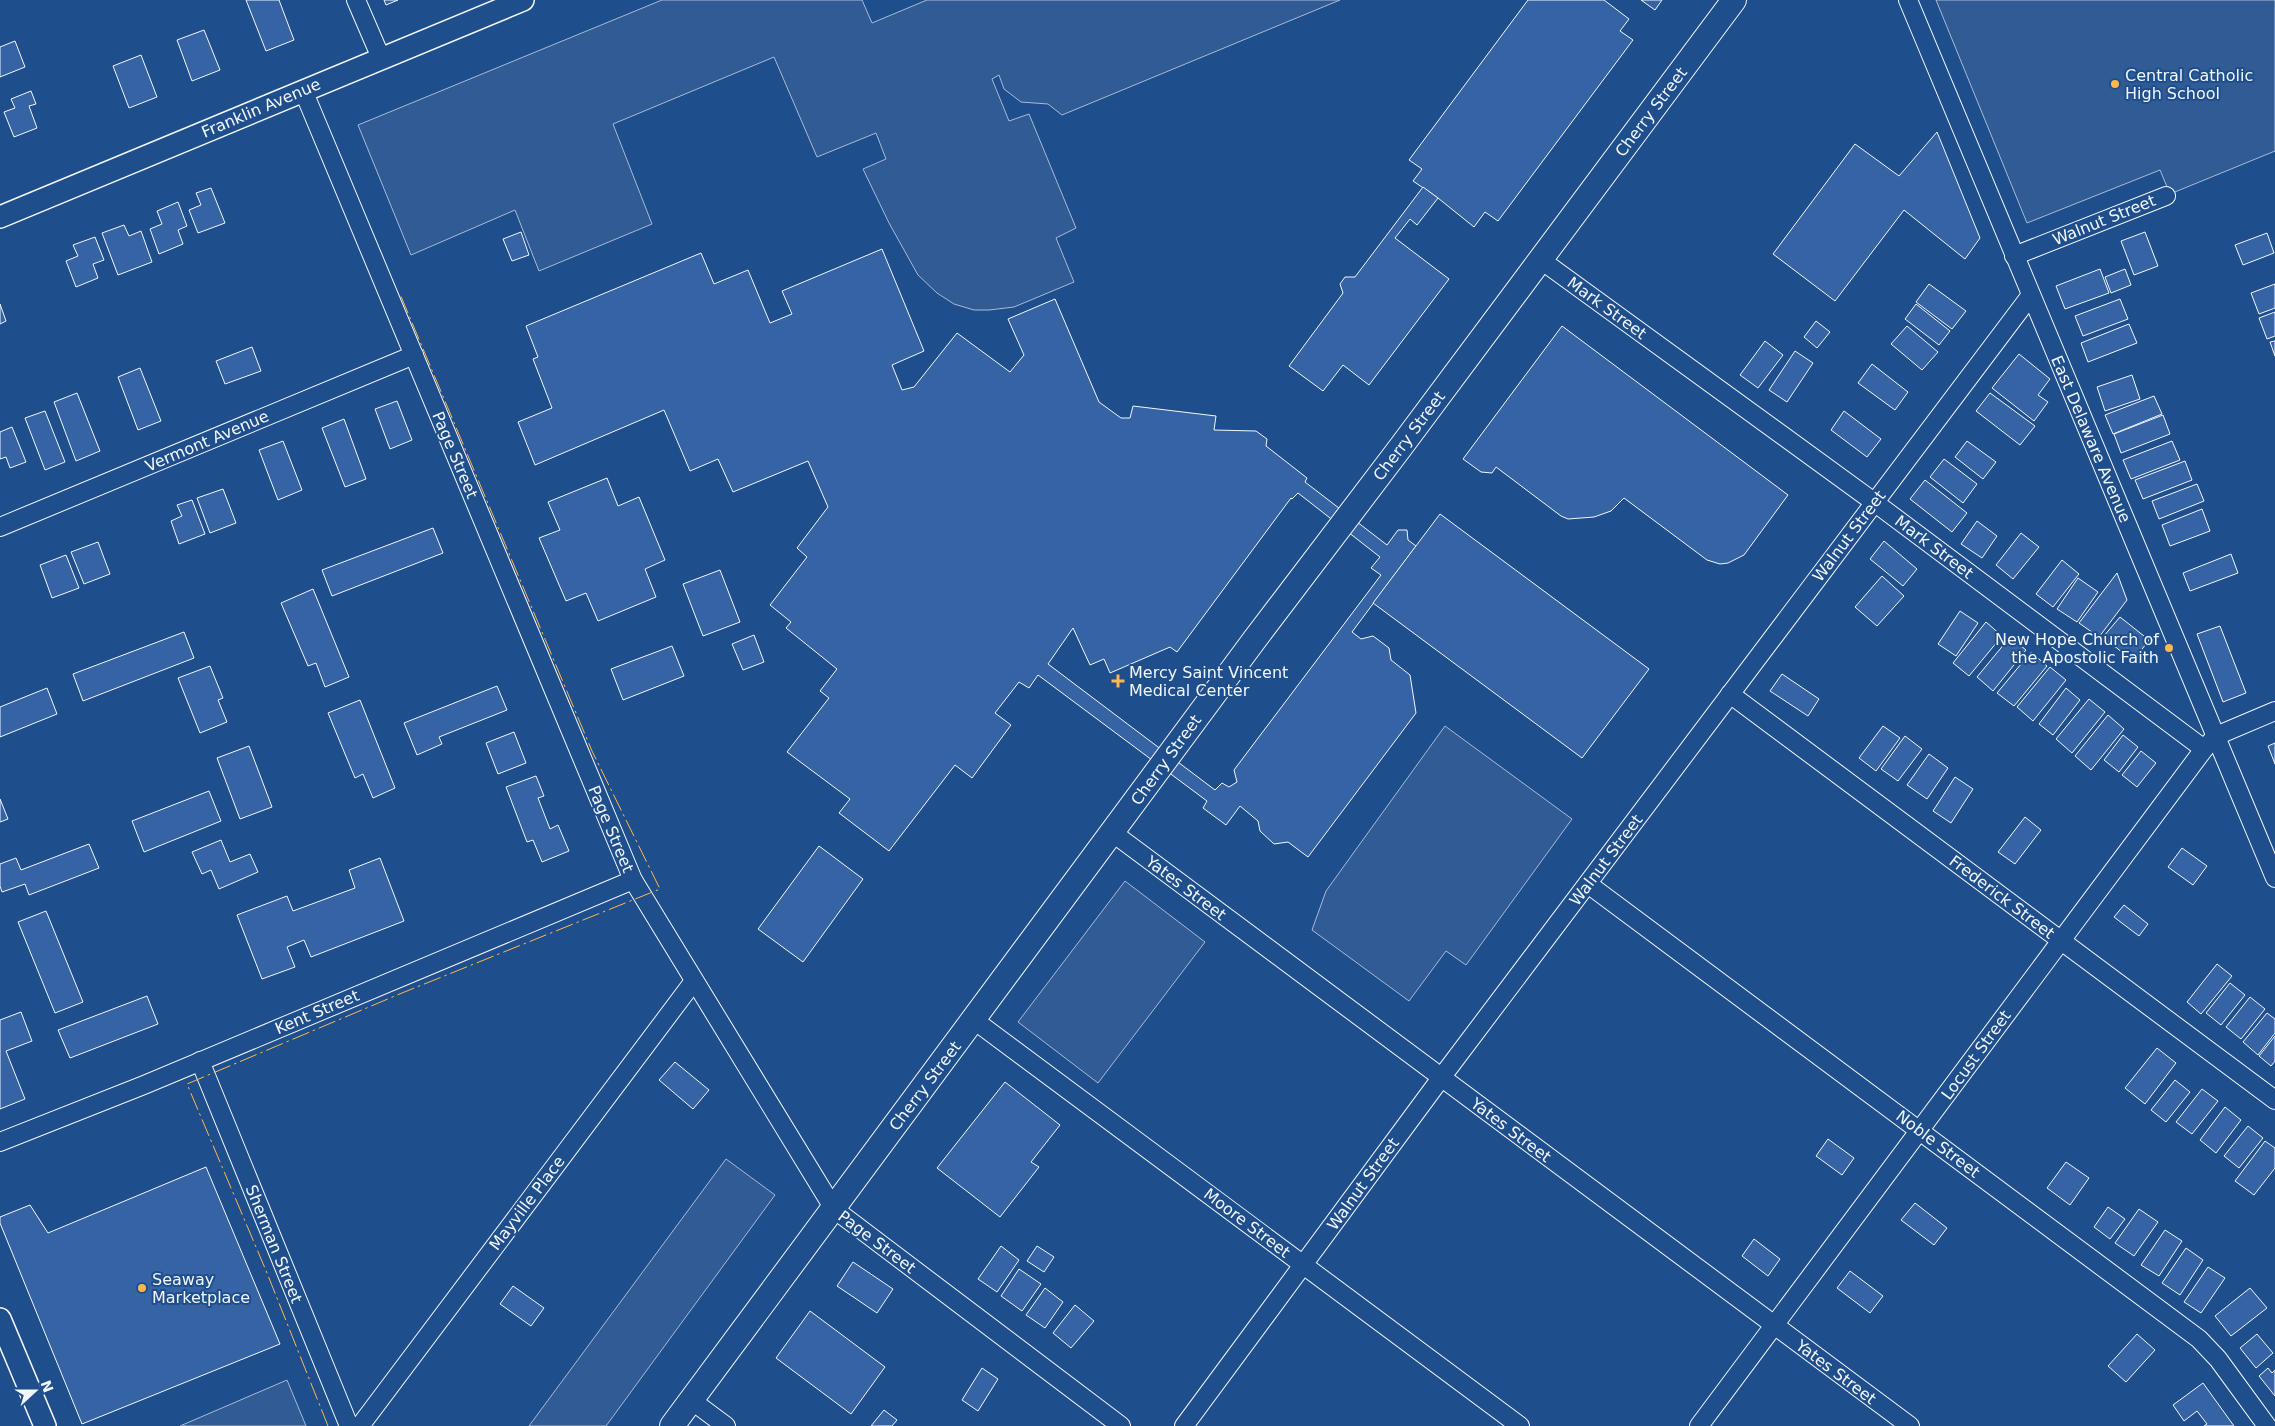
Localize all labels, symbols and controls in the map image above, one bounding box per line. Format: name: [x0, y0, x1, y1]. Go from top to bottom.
street label: Cherry Street: [1611, 63, 1691, 161]
place label: Central Catholic High School: [2125, 66, 2253, 103]
street label: Franklin Avenue: [199, 74, 323, 142]
marker: Central Catholic High School: [2109, 78, 2121, 90]
street label: Walnut Street: [2050, 191, 2158, 249]
street label: Mark Street: [1564, 273, 1650, 343]
street label: East Delaware Avenue: [2047, 353, 2135, 525]
street label: Cherry Street: [1369, 387, 1449, 485]
street label: Vermont Avenue: [142, 406, 272, 476]
street label: Page Street: [428, 409, 482, 501]
street label: Walnut Street: [1809, 487, 1889, 585]
street label: Mark Street: [1891, 511, 1977, 583]
place label: New Hope Church of the Apostolic Faith: [1995, 630, 2159, 667]
marker: New Hope Church of the Apostolic Faith: [2163, 642, 2175, 654]
place label: Mercy Saint Vincent Medical Center: [1129, 663, 1288, 700]
marker: Mercy Saint Vincent Medical Center: [1111, 674, 1125, 688]
street label: Cherry Street: [1127, 711, 1205, 809]
street label: Page Street: [584, 783, 638, 875]
street label: Walnut Street: [1566, 811, 1646, 909]
street label: Yates Street: [1141, 851, 1230, 924]
street label: Frederick Street: [1946, 851, 2058, 943]
street label: Kent Street: [272, 986, 362, 1038]
street label: Locust Street: [1937, 1007, 2015, 1103]
street label: Cherry Street: [885, 1037, 965, 1135]
street label: Yates Street: [1466, 1093, 1555, 1166]
street label: Noble Street: [1892, 1106, 1984, 1182]
street label: Walnut Street: [1323, 1134, 1403, 1234]
street label: Mayville Place: [485, 1152, 569, 1254]
street label: Sherman Street: [242, 1182, 306, 1306]
street label: Moore Street: [1200, 1184, 1294, 1262]
street label: Page Street: [834, 1207, 920, 1277]
place label: Seaway Marketplace: [152, 1270, 250, 1307]
marker: Seaway Marketplace: [136, 1282, 148, 1294]
street label: Yates Street: [1791, 1335, 1880, 1408]
north arrow: [10, 1366, 60, 1416]
text: N: [38, 1378, 57, 1395]

